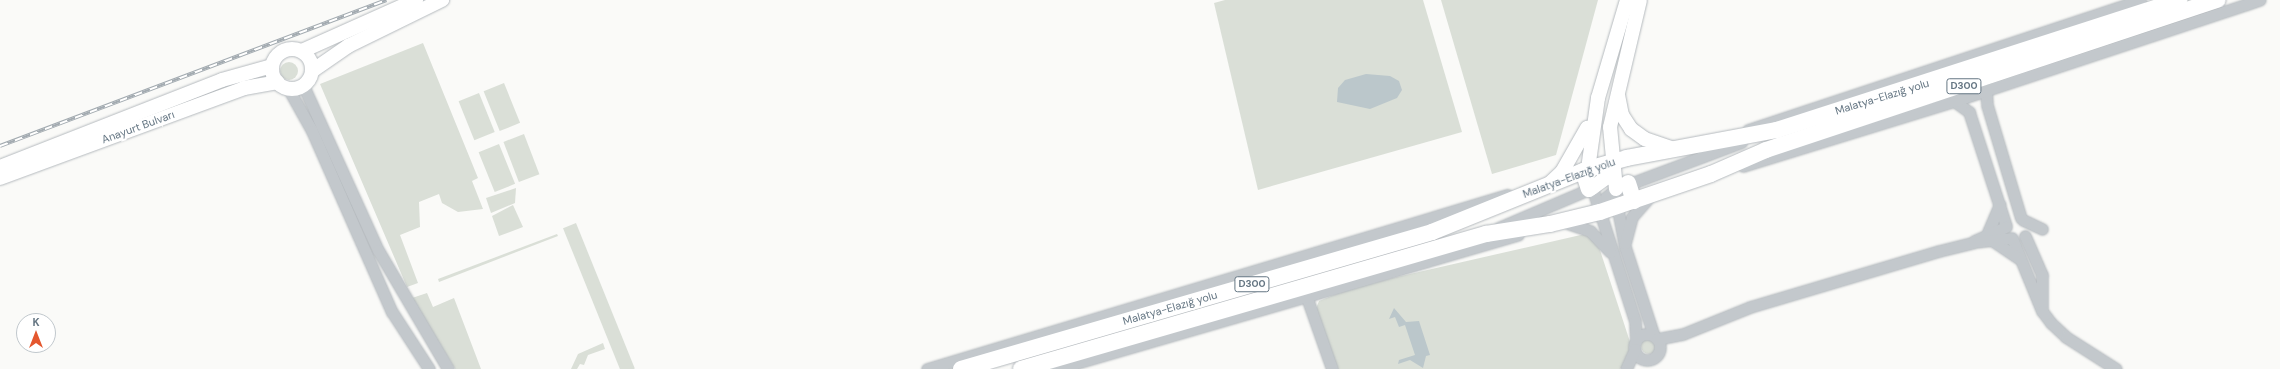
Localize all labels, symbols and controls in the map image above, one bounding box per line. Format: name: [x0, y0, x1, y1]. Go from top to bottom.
street label: Malatya-Elazığ yolu: [1833, 76, 1931, 118]
road number: D300: [1946, 78, 1982, 94]
street label: Anayurt Bulvarı: [100, 108, 176, 146]
street label: Malatya-Elazığ yolu: [1521, 155, 1617, 201]
road number: D300: [1234, 276, 1270, 292]
street label: Malatya-Elazığ yolu: [1121, 288, 1219, 328]
north arrow: [16, 313, 56, 353]
text: K: [32, 315, 40, 329]

